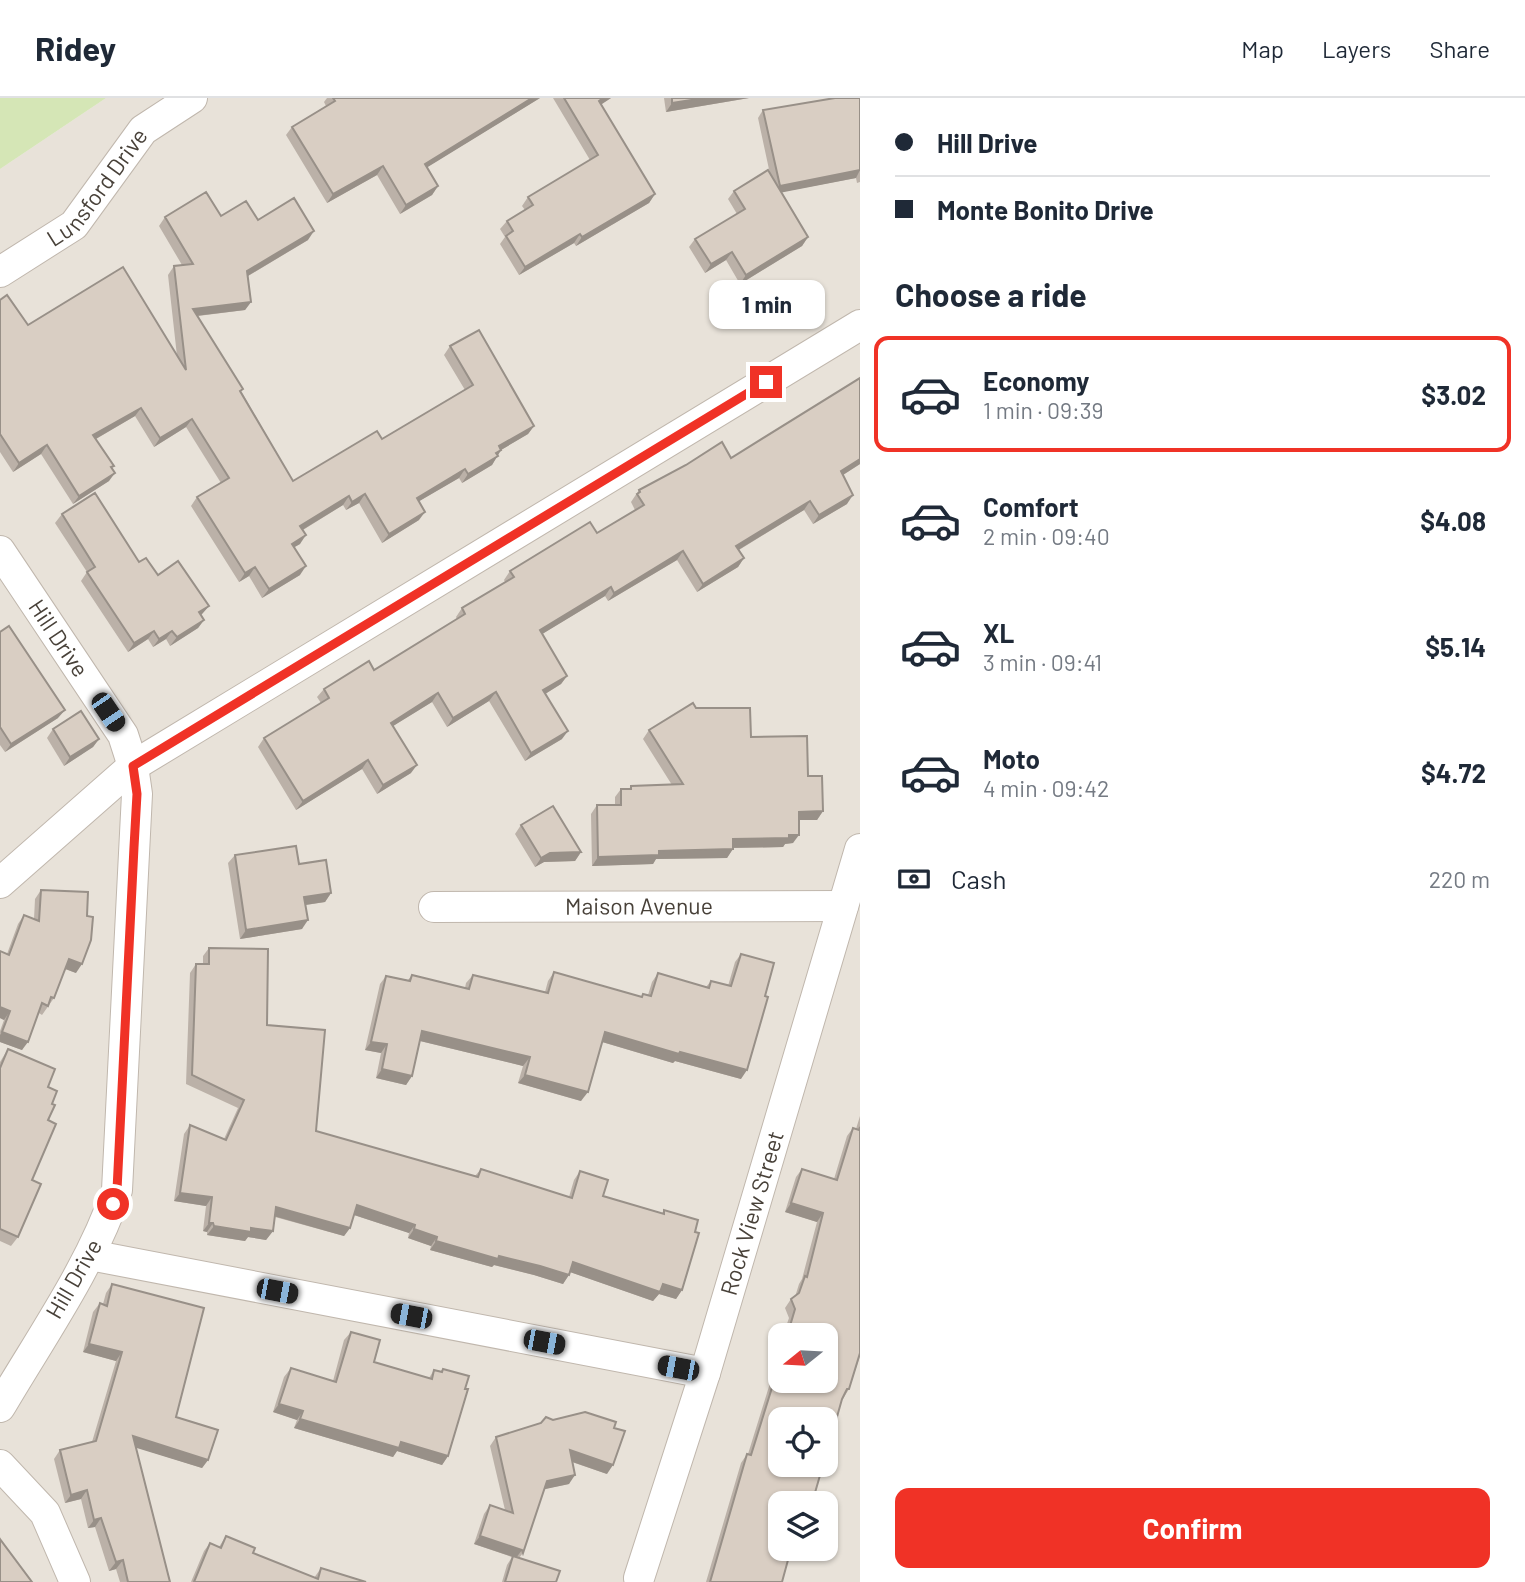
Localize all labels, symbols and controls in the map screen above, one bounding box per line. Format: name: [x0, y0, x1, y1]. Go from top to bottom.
text: Ridey: [35, 28, 116, 68]
text: Map: [1241, 34, 1284, 63]
text: Layers: [1322, 34, 1391, 63]
text: Share: [1429, 34, 1490, 63]
street label: Lunsford Drive: [41, 122, 153, 252]
text: Hill Drive: [937, 127, 1037, 158]
text: Monte Bonito Drive: [937, 194, 1154, 225]
text: Choose a ride: [895, 275, 1087, 313]
callout: 1 min: [708, 280, 824, 330]
text: 1 min: [742, 290, 792, 318]
icon: car: [899, 363, 962, 426]
text: Economy: [983, 365, 1089, 396]
route end: [750, 366, 782, 398]
text: $3.02: [1421, 379, 1486, 410]
text: 1 min · 09:39: [983, 396, 1104, 424]
icon: car: [899, 489, 962, 552]
text: Comfort: [983, 491, 1079, 522]
text: $4.08: [1420, 505, 1486, 536]
text: 2 min · 09:40: [983, 522, 1110, 550]
street label: Hill Drive: [23, 594, 95, 682]
icon: car: [899, 615, 962, 678]
text: XL: [983, 617, 1014, 648]
text: $5.14: [1425, 631, 1486, 662]
text: 3 min · 09:41: [983, 648, 1102, 676]
car: [88, 689, 129, 735]
icon: car: [899, 741, 962, 804]
text: Moto: [983, 743, 1040, 774]
text: $4.72: [1421, 757, 1486, 788]
text: 4 min · 09:42: [983, 774, 1109, 802]
icon: cash: [895, 860, 933, 898]
text: Cash: [951, 863, 1006, 894]
text: 220 m: [1429, 865, 1490, 893]
street label: Maison Avenue: [565, 891, 713, 920]
street label: Rock View Street: [714, 1127, 789, 1298]
route start: [97, 1188, 129, 1220]
street label: Hill Drive: [39, 1234, 107, 1323]
car: [255, 1277, 300, 1305]
car: [389, 1302, 434, 1330]
north arrow: [768, 1323, 838, 1393]
map controls: [768, 1323, 838, 1561]
car: [522, 1328, 567, 1356]
car: [656, 1354, 701, 1382]
button: locate: [768, 1407, 838, 1477]
button: Confirm: [895, 1488, 1490, 1568]
button: layers: [768, 1491, 838, 1561]

